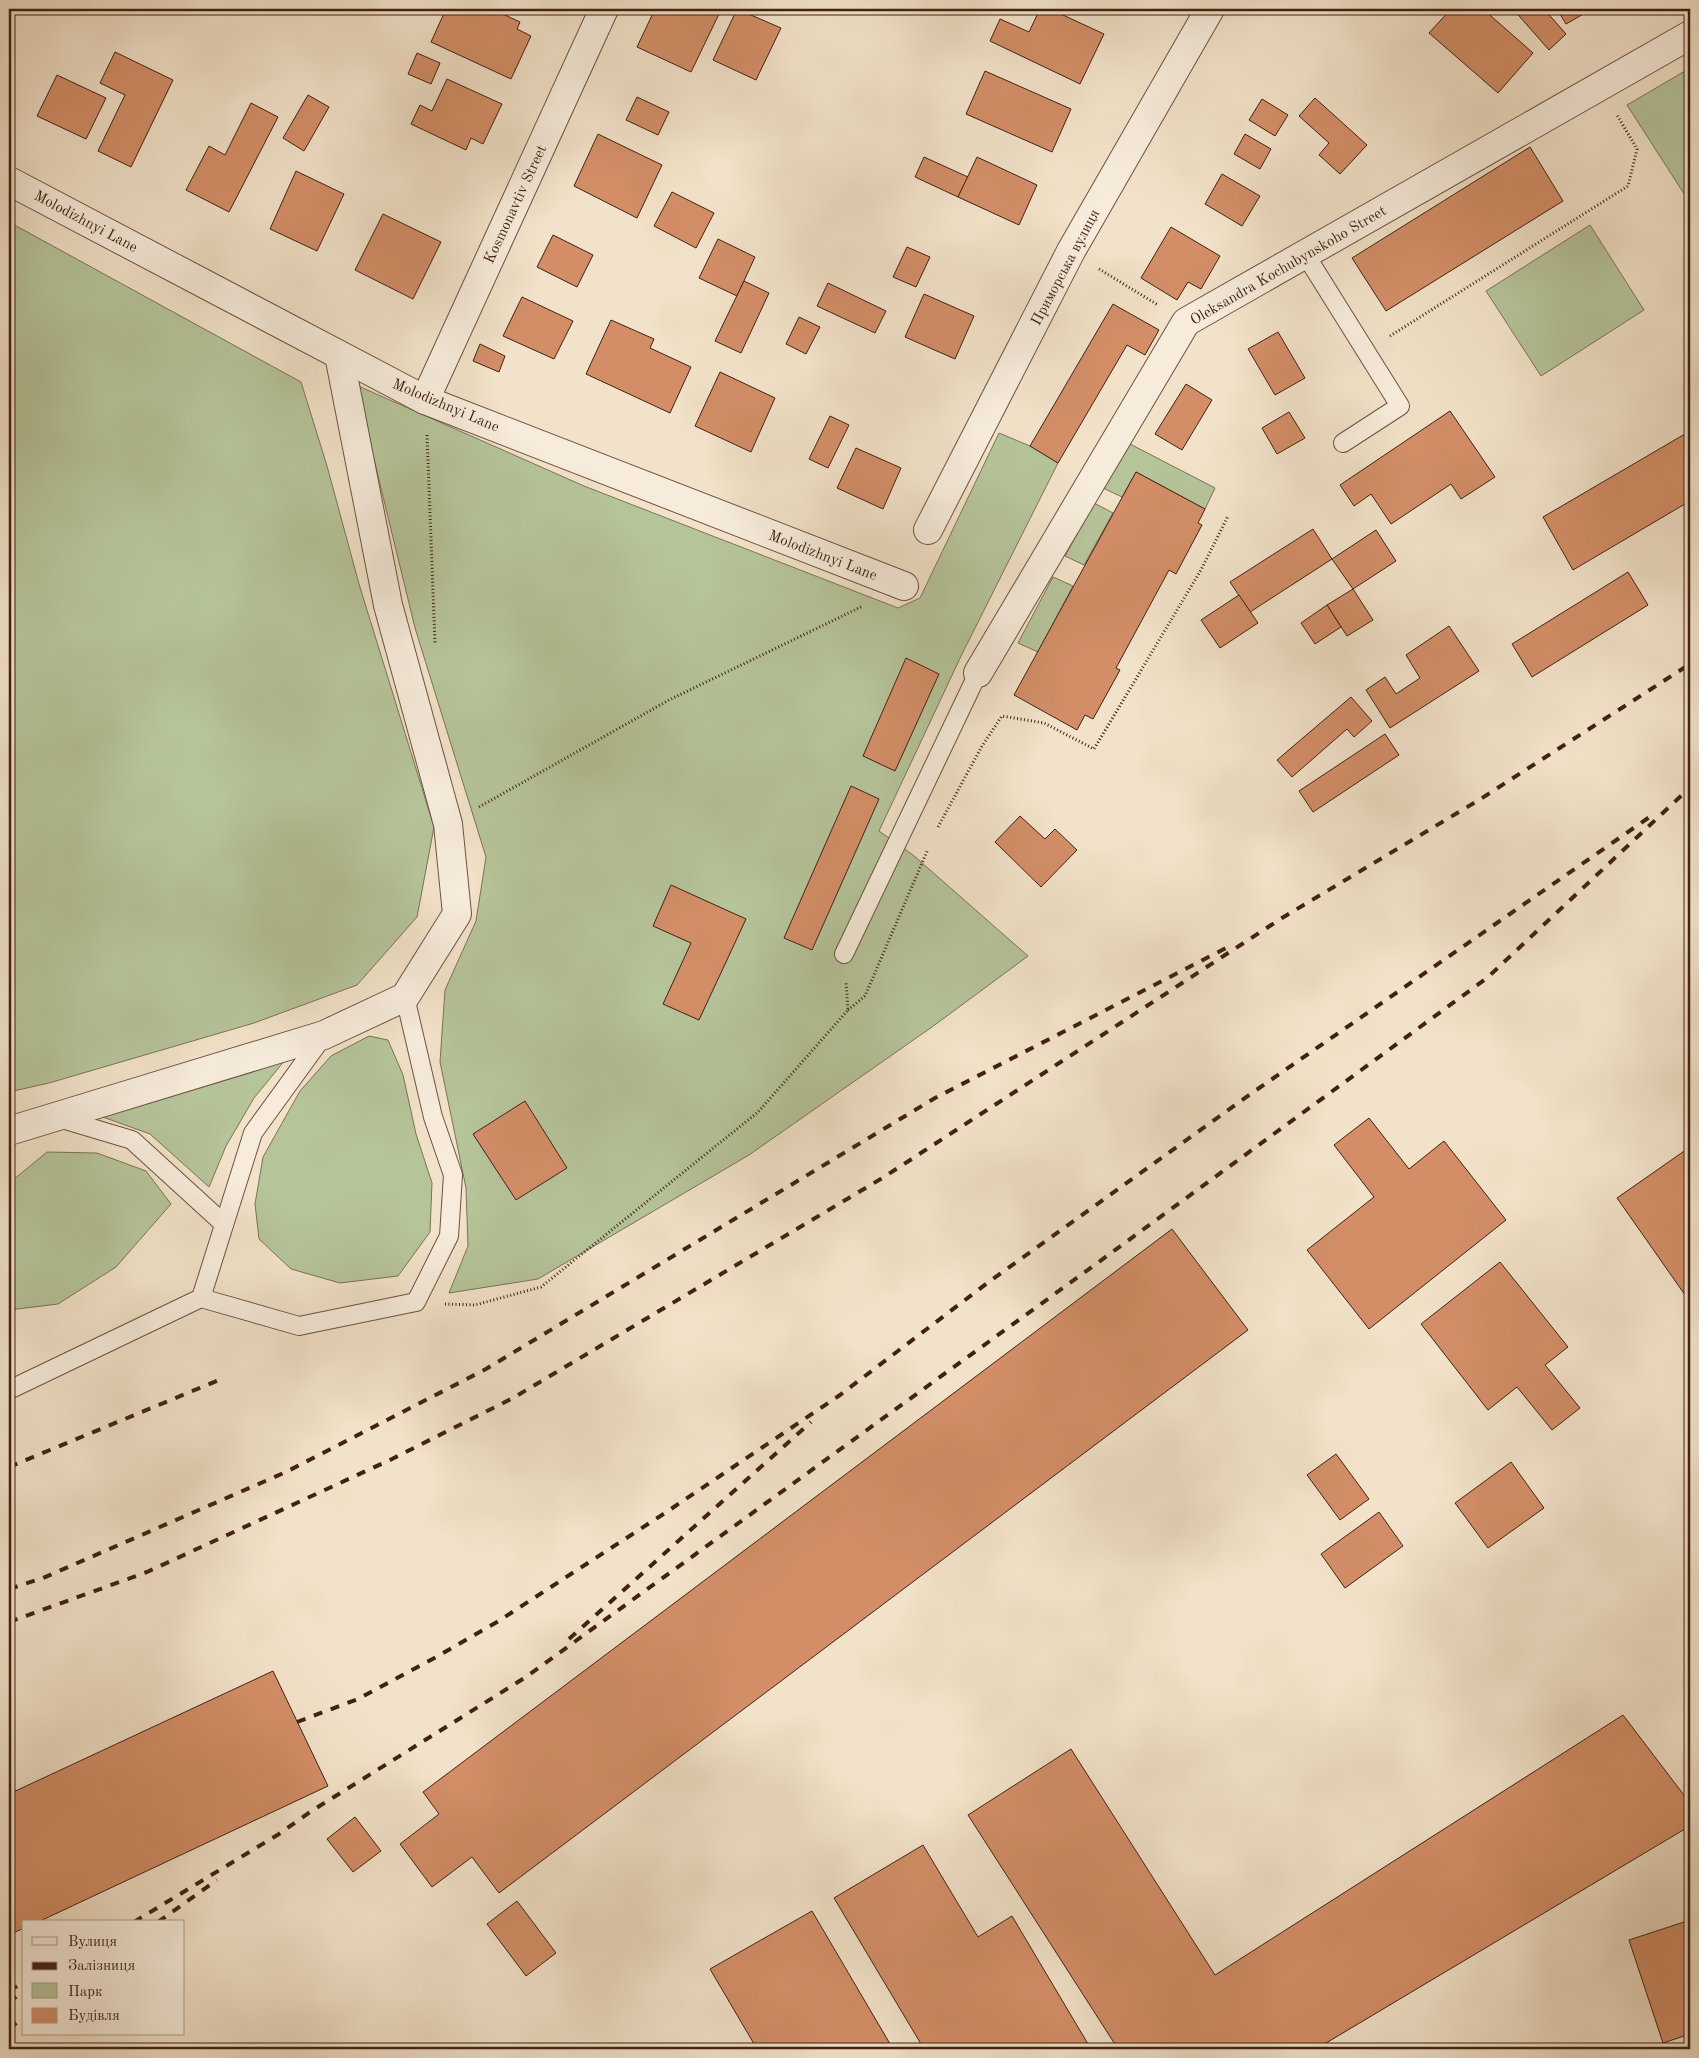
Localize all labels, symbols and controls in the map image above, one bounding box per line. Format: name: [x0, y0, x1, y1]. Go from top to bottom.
street label: Kosmonavtiv Street: [482, 143, 550, 266]
street label: Molodizhnyi Lane: [31, 189, 140, 256]
street label: Oleksandra Kochubynskoho Street: [1188, 204, 1389, 329]
street label: Приморська вулиця: [1029, 207, 1103, 328]
street label: Molodizhnyi Lane: [390, 377, 501, 436]
street label: Molodizhnyi Lane: [766, 529, 879, 584]
legend: [22, 1920, 185, 2036]
text: Вулиця: [68, 1935, 117, 1950]
text: Залізниця: [68, 1959, 135, 1974]
text: Парк: [68, 1985, 103, 2000]
text: Будівля: [68, 2009, 120, 2024]

